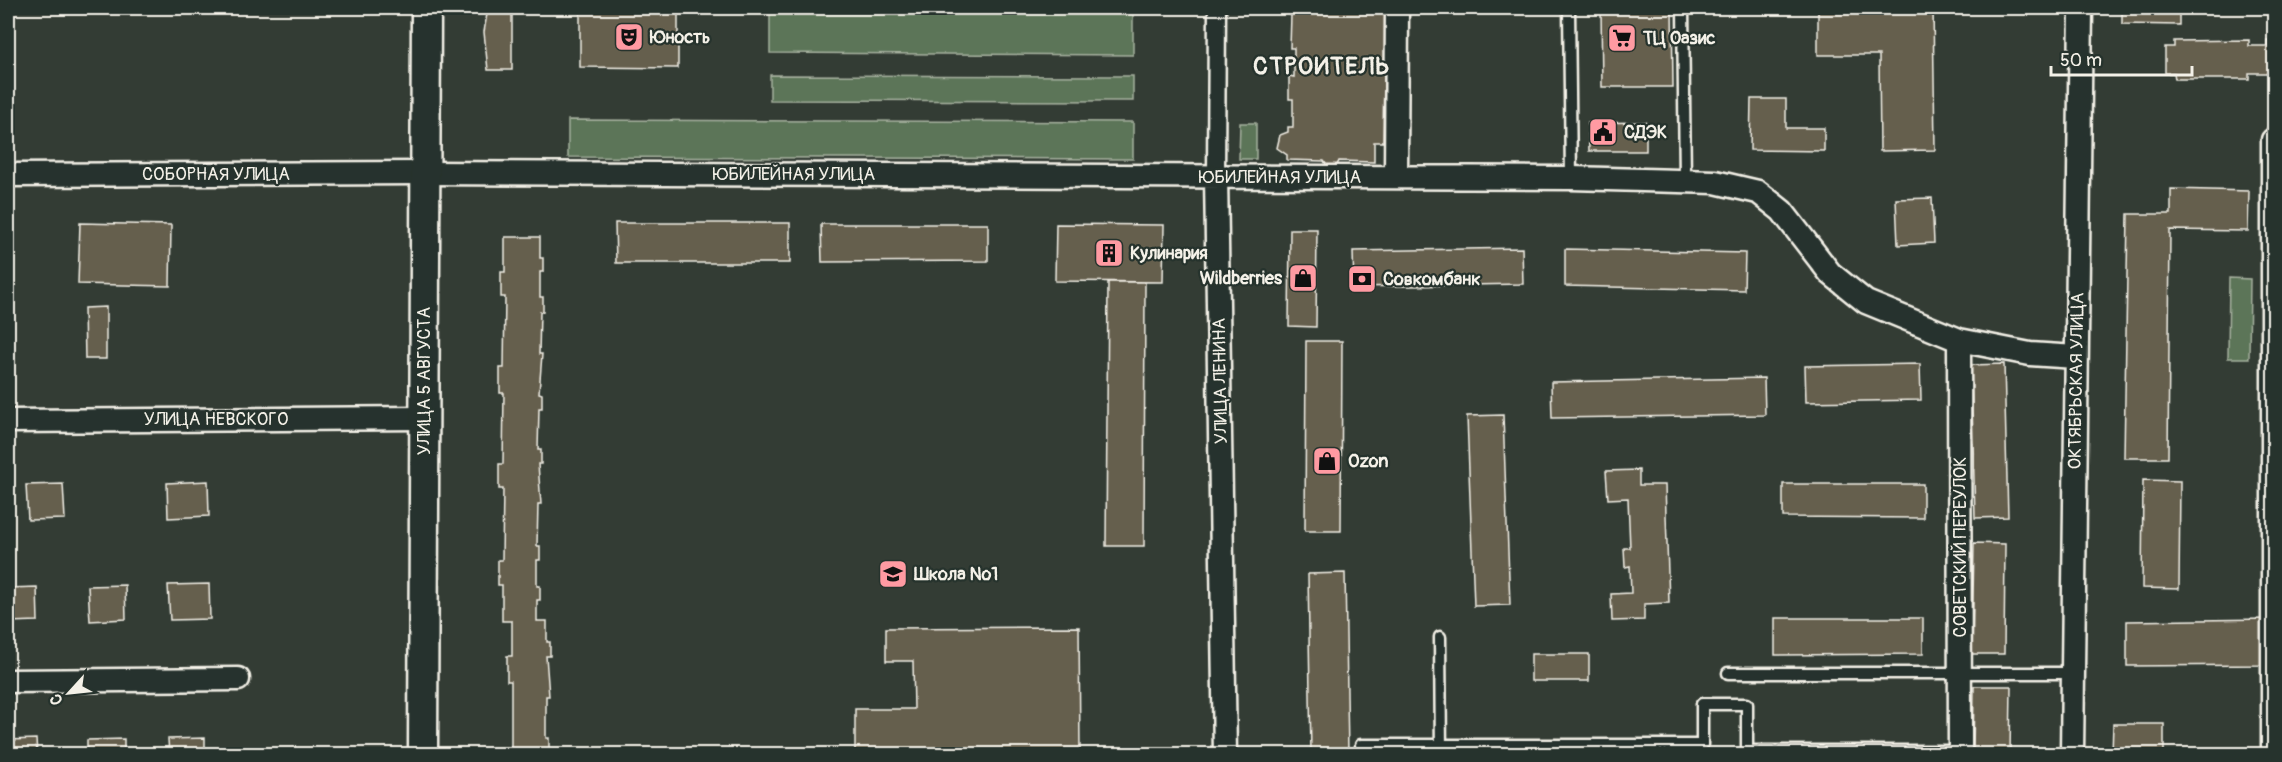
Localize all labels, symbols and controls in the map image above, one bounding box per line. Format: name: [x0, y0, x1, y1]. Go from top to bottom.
theatre icon: Юность: [613, 21, 645, 53]
supermarket icon: ТЦ Оазис: [1606, 22, 1638, 54]
place label: Юность: [649, 26, 710, 49]
place label: ТЦ Оазис: [1642, 27, 1715, 50]
scale bar: [2051, 39, 2192, 77]
text: 50 m: [2060, 49, 2102, 72]
district label: СТРОИТЕЛЬ: [1253, 52, 1391, 81]
public building icon: СДЭК: [1587, 116, 1619, 148]
place label: СДЭК: [1624, 121, 1667, 144]
street label: СОБОРНАЯ УЛИЦА: [142, 163, 290, 186]
street label: ЮБИЛЕЙНАЯ УЛИЦА: [713, 163, 875, 186]
street label: ЮБИЛЕЙНАЯ УЛИЦА: [1199, 166, 1361, 189]
building icon: Кулинария: [1093, 237, 1125, 269]
place label: Кулинария: [1130, 242, 1208, 265]
shop icon: Wildberries: [1287, 262, 1319, 294]
bank icon: Совкомбанк: [1346, 263, 1378, 295]
place label: Wildberries: [1200, 267, 1283, 290]
place label: Совкомбанк: [1383, 268, 1480, 291]
street label: ОКТЯБРЬСКАЯ УЛИЦА: [2063, 292, 2090, 470]
street label: УЛИЦА 5 АВГУСТА: [413, 306, 436, 455]
street label: УЛИЦА ЛЕНИНА: [1208, 317, 1233, 444]
street label: УЛИЦА НЕВСКОГО: [144, 408, 288, 431]
shop icon: Ozon: [1311, 445, 1343, 477]
place label: Ozon: [1348, 450, 1388, 473]
street label: СОВЕТСКИЙ ПЕРЕУЛОК: [1949, 457, 1972, 637]
school or university icon: Школа №1: [877, 558, 909, 590]
place label: Школа №1: [913, 563, 998, 586]
north arrow: [39, 663, 99, 723]
text: С: [45, 690, 68, 708]

